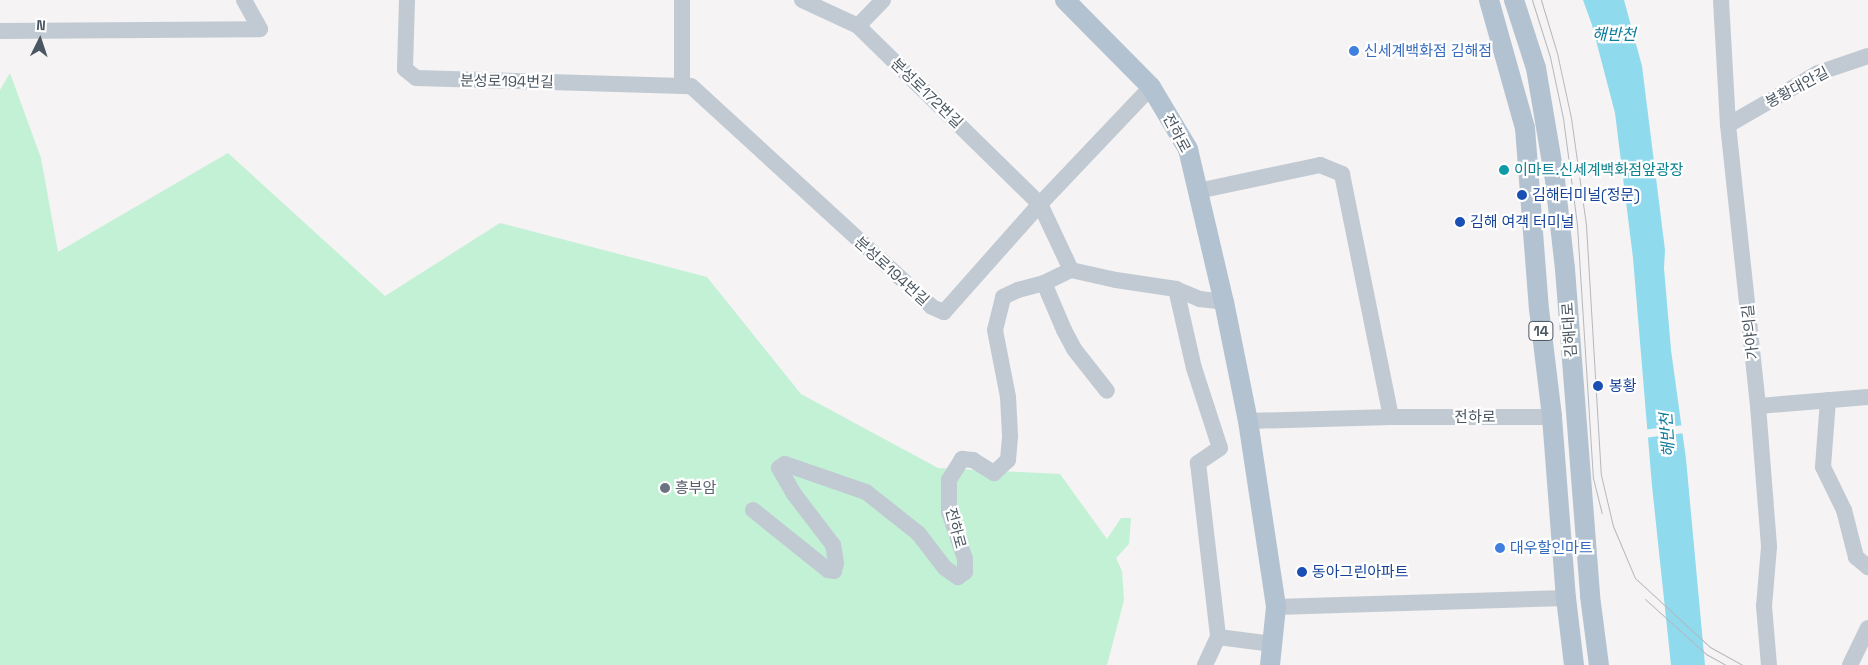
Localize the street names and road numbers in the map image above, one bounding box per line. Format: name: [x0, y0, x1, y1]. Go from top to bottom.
street label: 분성로172번길: [887, 54, 967, 132]
street label: 봉황대안길: [1762, 63, 1832, 111]
street label: 분성로194번길: [460, 71, 554, 91]
street label: 전하로: [1159, 110, 1195, 156]
street label: 분성로194번길: [851, 233, 933, 309]
street label: 김해대로: [1558, 302, 1580, 358]
street label: 가야의길: [1738, 304, 1762, 360]
road number: 14: [1527, 320, 1555, 342]
street label: 전하로: [1454, 408, 1496, 426]
street label: 전하로: [942, 506, 970, 550]

